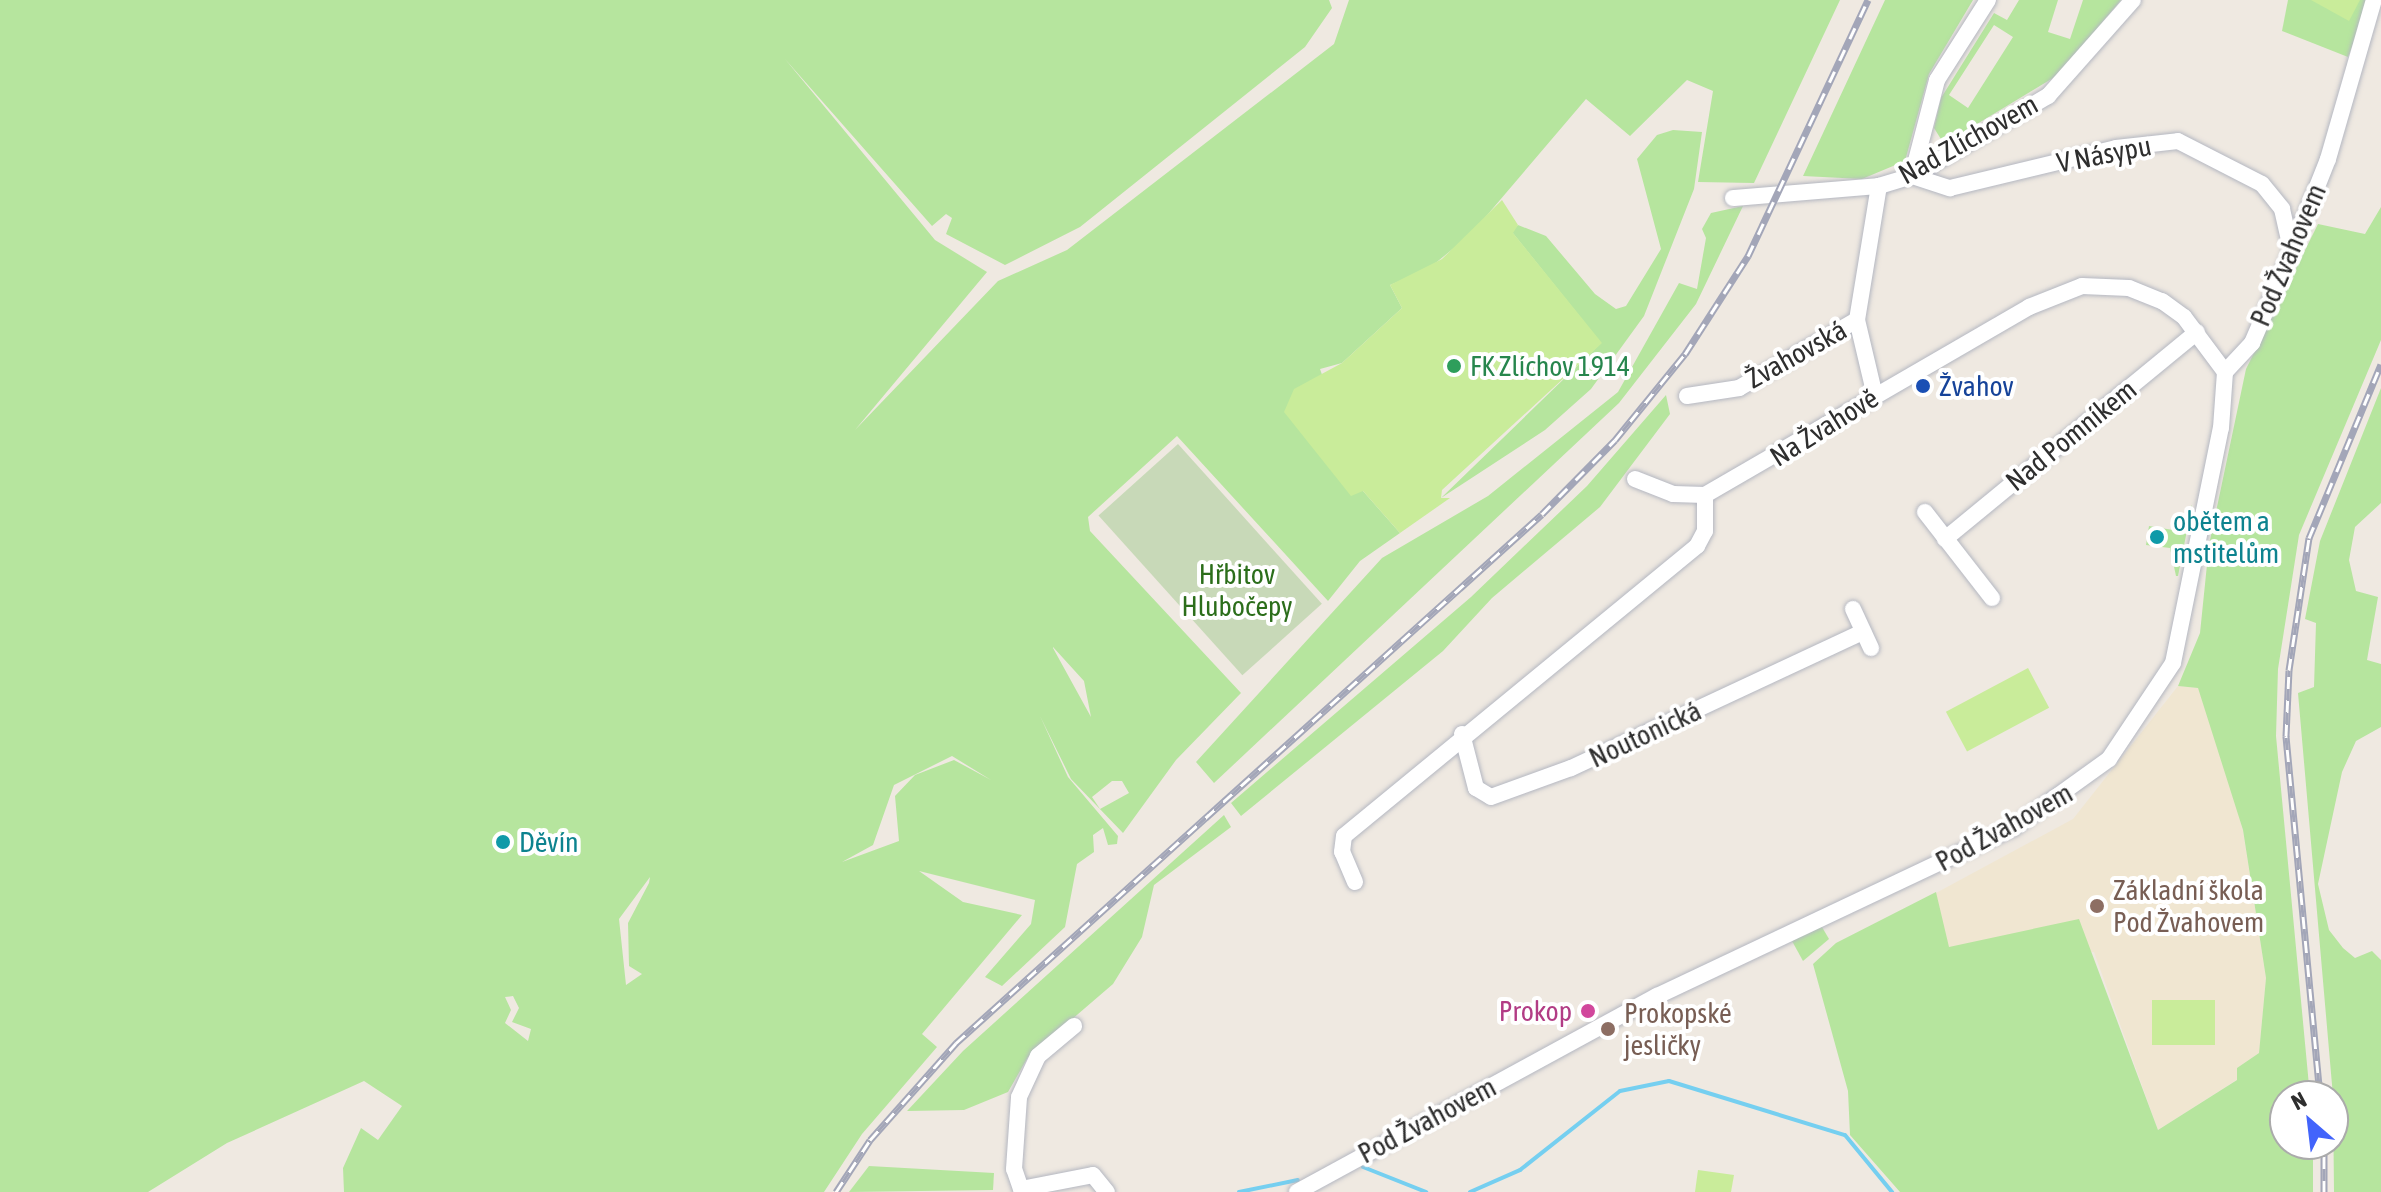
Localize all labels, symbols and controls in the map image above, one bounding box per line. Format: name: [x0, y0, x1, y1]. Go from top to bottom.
street label: Nad Zlíchovem: [1892, 87, 2044, 191]
street label: V Násypu: [2054, 128, 2154, 180]
street label: Pod Žvahovem: [2243, 179, 2333, 331]
street label: Žvahovská: [1740, 313, 1852, 395]
place label: FK Zlíchov 1914: [1470, 349, 1630, 383]
marker: FK Zlíchov 1914: [1445, 357, 1463, 375]
place label: Žvahov: [1939, 369, 2014, 403]
street label: Nad Pomníkem: [1999, 372, 2143, 498]
marker: Žvahov: [1914, 377, 1932, 395]
street label: Na Žvahově: [1764, 381, 1884, 473]
place label: obětem a mstitelům: [2173, 504, 2279, 570]
marker: obětem a mstitelům: [2148, 528, 2166, 546]
park label: Hřbitov Hlubočepy: [1181, 557, 1293, 623]
street label: Noutonická: [1584, 693, 1706, 775]
street label: Pod Žvahovem: [1930, 776, 2078, 878]
place label: Děvín: [519, 825, 579, 859]
marker: Děvín: [494, 833, 512, 851]
place label: Základní škola Pod Žvahovem: [2113, 873, 2264, 939]
marker: Základní škola Pod Žvahovem: [2088, 897, 2106, 915]
place label: Prokop: [1499, 994, 1572, 1028]
place label: Prokopské jesličky: [1624, 996, 1732, 1062]
marker: Prokop: [1579, 1002, 1597, 1020]
marker: Prokopské jesličky: [1599, 1020, 1617, 1038]
street label: Pod Žvahovem: [1352, 1070, 1502, 1170]
north arrow: [2269, 1080, 2349, 1160]
text: N: [2287, 1086, 2311, 1115]

